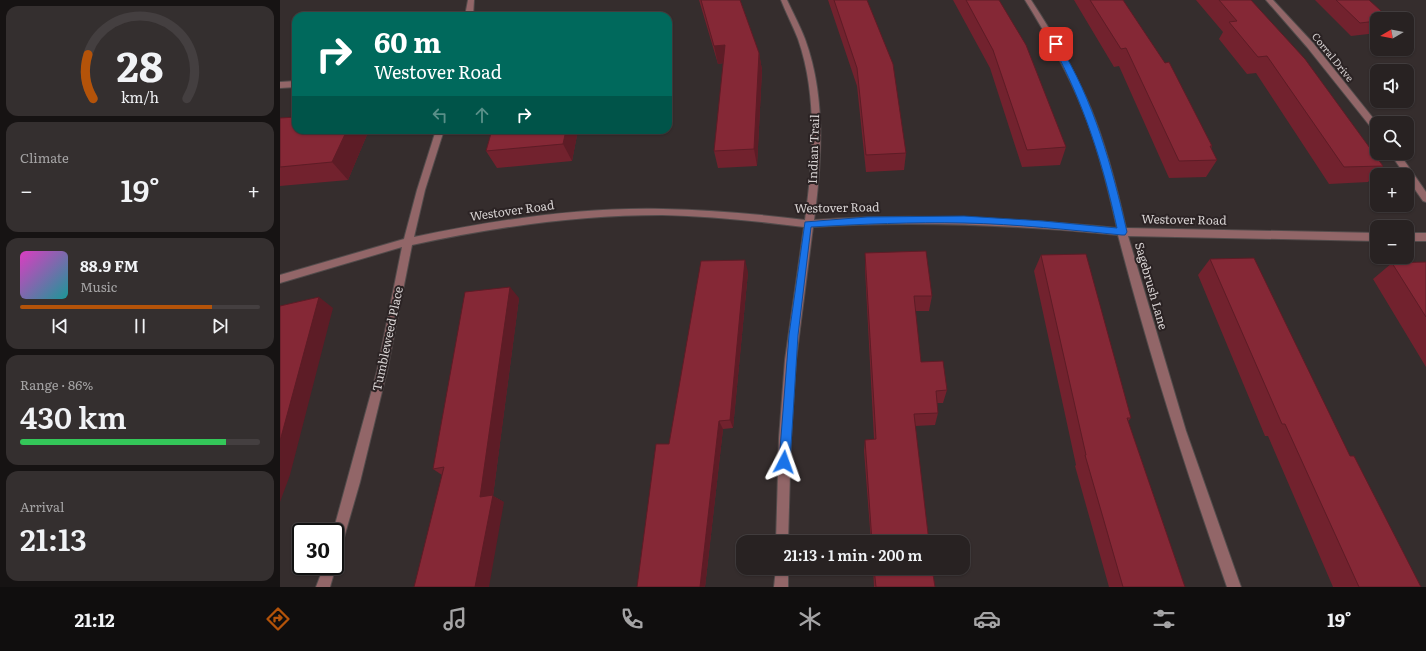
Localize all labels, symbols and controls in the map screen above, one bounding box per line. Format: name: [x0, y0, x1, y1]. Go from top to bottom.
north arrow: [1370, 12, 1414, 56]
map controls: [1370, 12, 1414, 264]
text: 60 m: [374, 20, 441, 62]
pin: [1039, 27, 1073, 61]
icon: right: [308, 28, 360, 80]
street label: Corral Drive: [1309, 29, 1358, 84]
text: 28: [117, 33, 163, 95]
icon: arrive: [1045, 33, 1067, 55]
text: Westover Road: [374, 58, 502, 85]
button: sound: [1370, 64, 1414, 108]
text: km/h: [121, 86, 160, 107]
icon: left: [429, 104, 451, 126]
icon: ahead: [471, 104, 493, 126]
icon: right: [513, 104, 535, 126]
street label: Indian Trail: [803, 114, 823, 184]
button: search: [1370, 116, 1414, 160]
text: Climate: [20, 148, 69, 167]
text: 19°: [120, 167, 160, 211]
button: +: [1370, 168, 1414, 212]
text: −: [20, 173, 33, 206]
text: +: [247, 173, 260, 206]
street label: Westover Road: [468, 195, 556, 225]
street label: Westover Road: [794, 197, 880, 217]
street label: Westover Road: [1141, 209, 1227, 229]
button: −: [1370, 220, 1414, 264]
street label: Sagebrush Lane: [1131, 240, 1173, 332]
text: 88.9 FM: [80, 254, 139, 277]
text: Music: [80, 277, 117, 296]
street label: Tumbleweed Place: [367, 285, 407, 393]
icon: previous: [49, 315, 71, 337]
icon: pause: [129, 315, 151, 337]
icon: next: [209, 315, 231, 337]
text: Range · 86%: [20, 375, 93, 394]
text: 430 km: [20, 394, 127, 438]
position arrow: [763, 441, 805, 483]
text: Arrival: [20, 497, 64, 516]
text: 21:13: [20, 516, 87, 560]
speed limit sign: 30: [292, 523, 344, 575]
text: 21:13 · 1 min · 200 m: [784, 543, 922, 566]
icon: directions: [264, 605, 292, 633]
icon: music: [441, 605, 469, 633]
icon: phone: [618, 605, 646, 633]
icon: climate: [796, 605, 824, 633]
icon: car: [973, 605, 1001, 633]
icon: filters: [1150, 605, 1178, 633]
text: 21:12: [75, 606, 115, 633]
text: 19°: [1327, 606, 1351, 633]

